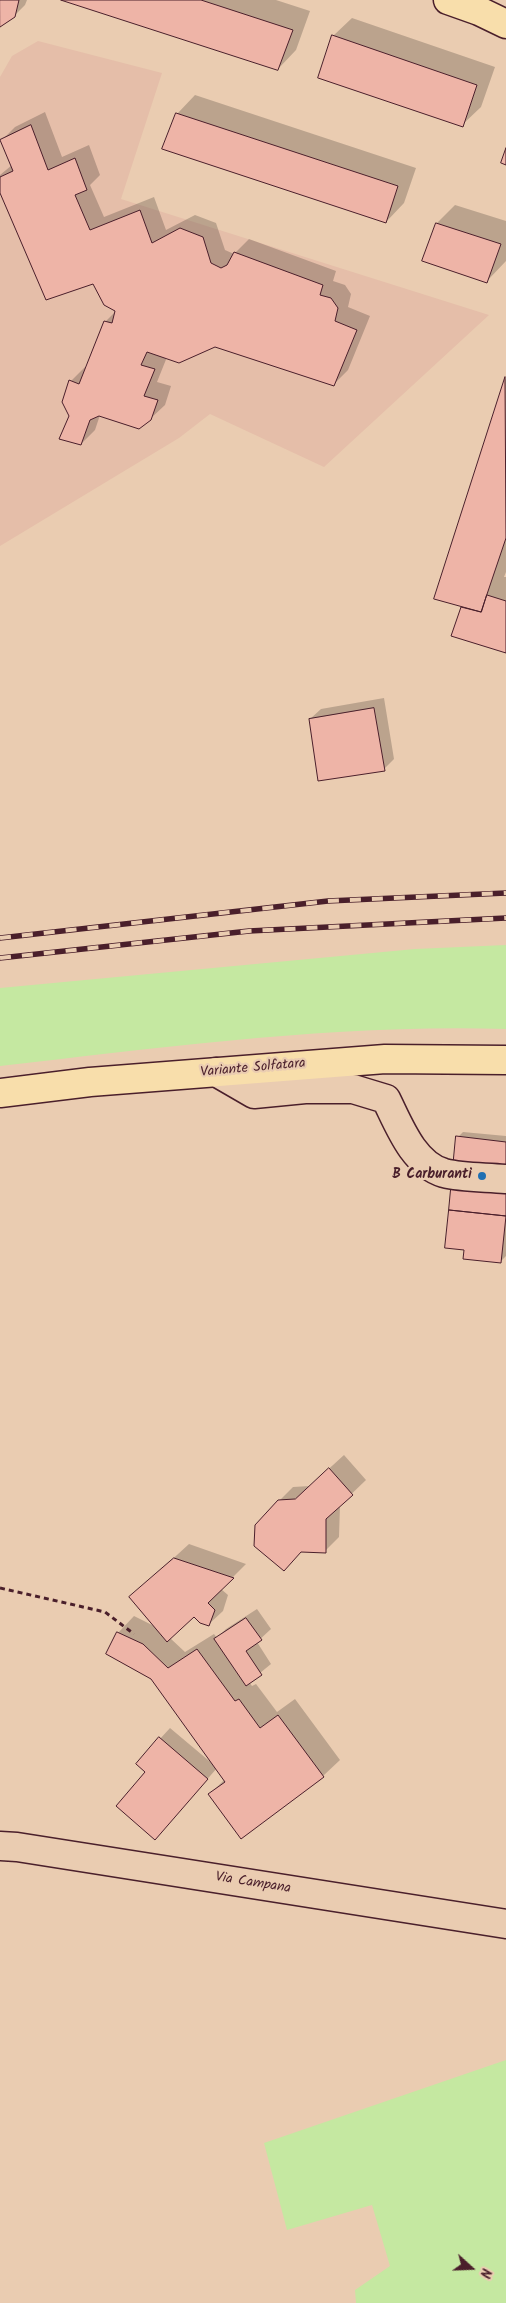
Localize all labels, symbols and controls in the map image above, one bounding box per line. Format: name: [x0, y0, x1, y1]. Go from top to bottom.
street label: Variante Solfatara: [200, 1056, 306, 1082]
place label: B Carburanti: [392, 1168, 472, 1184]
marker: B Carburanti: [476, 1170, 488, 1182]
street label: Via Campana: [214, 1870, 292, 1898]
north arrow: [446, 2243, 496, 2293]
text: N: [473, 2265, 497, 2281]

